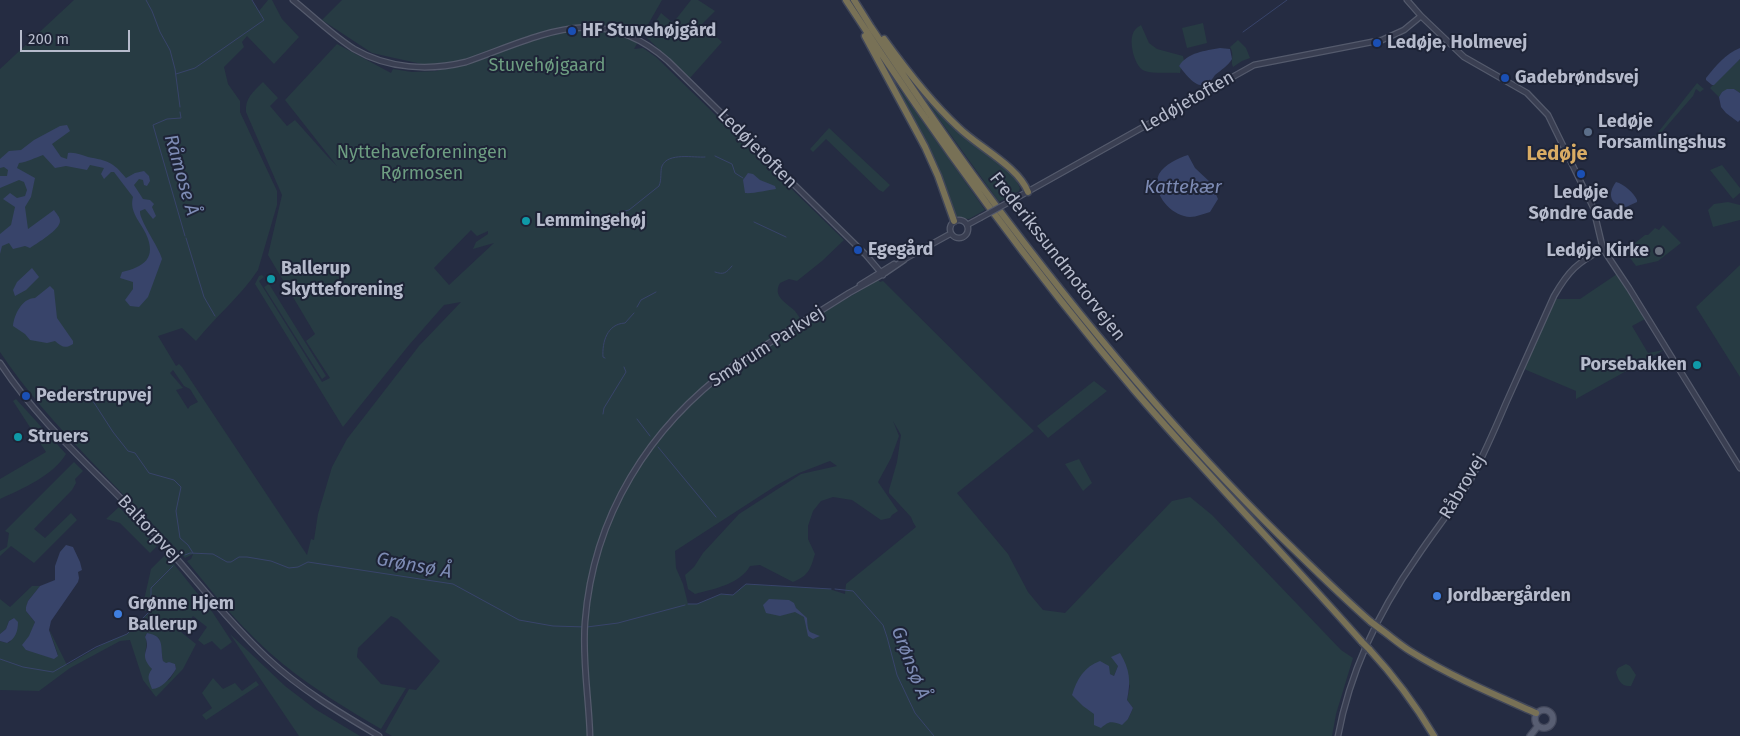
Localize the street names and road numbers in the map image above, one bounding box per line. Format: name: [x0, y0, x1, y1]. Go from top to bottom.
street label: Ledøjetoften: [1138, 67, 1238, 137]
street label: Ledøjetoften: [713, 105, 801, 193]
street label: Frederikssundmotorvejen: [984, 168, 1130, 346]
street label: Smørum Parkvej: [706, 302, 828, 392]
street label: Råbrovej: [1435, 451, 1491, 523]
street label: Baltorpvej: [113, 491, 185, 567]

